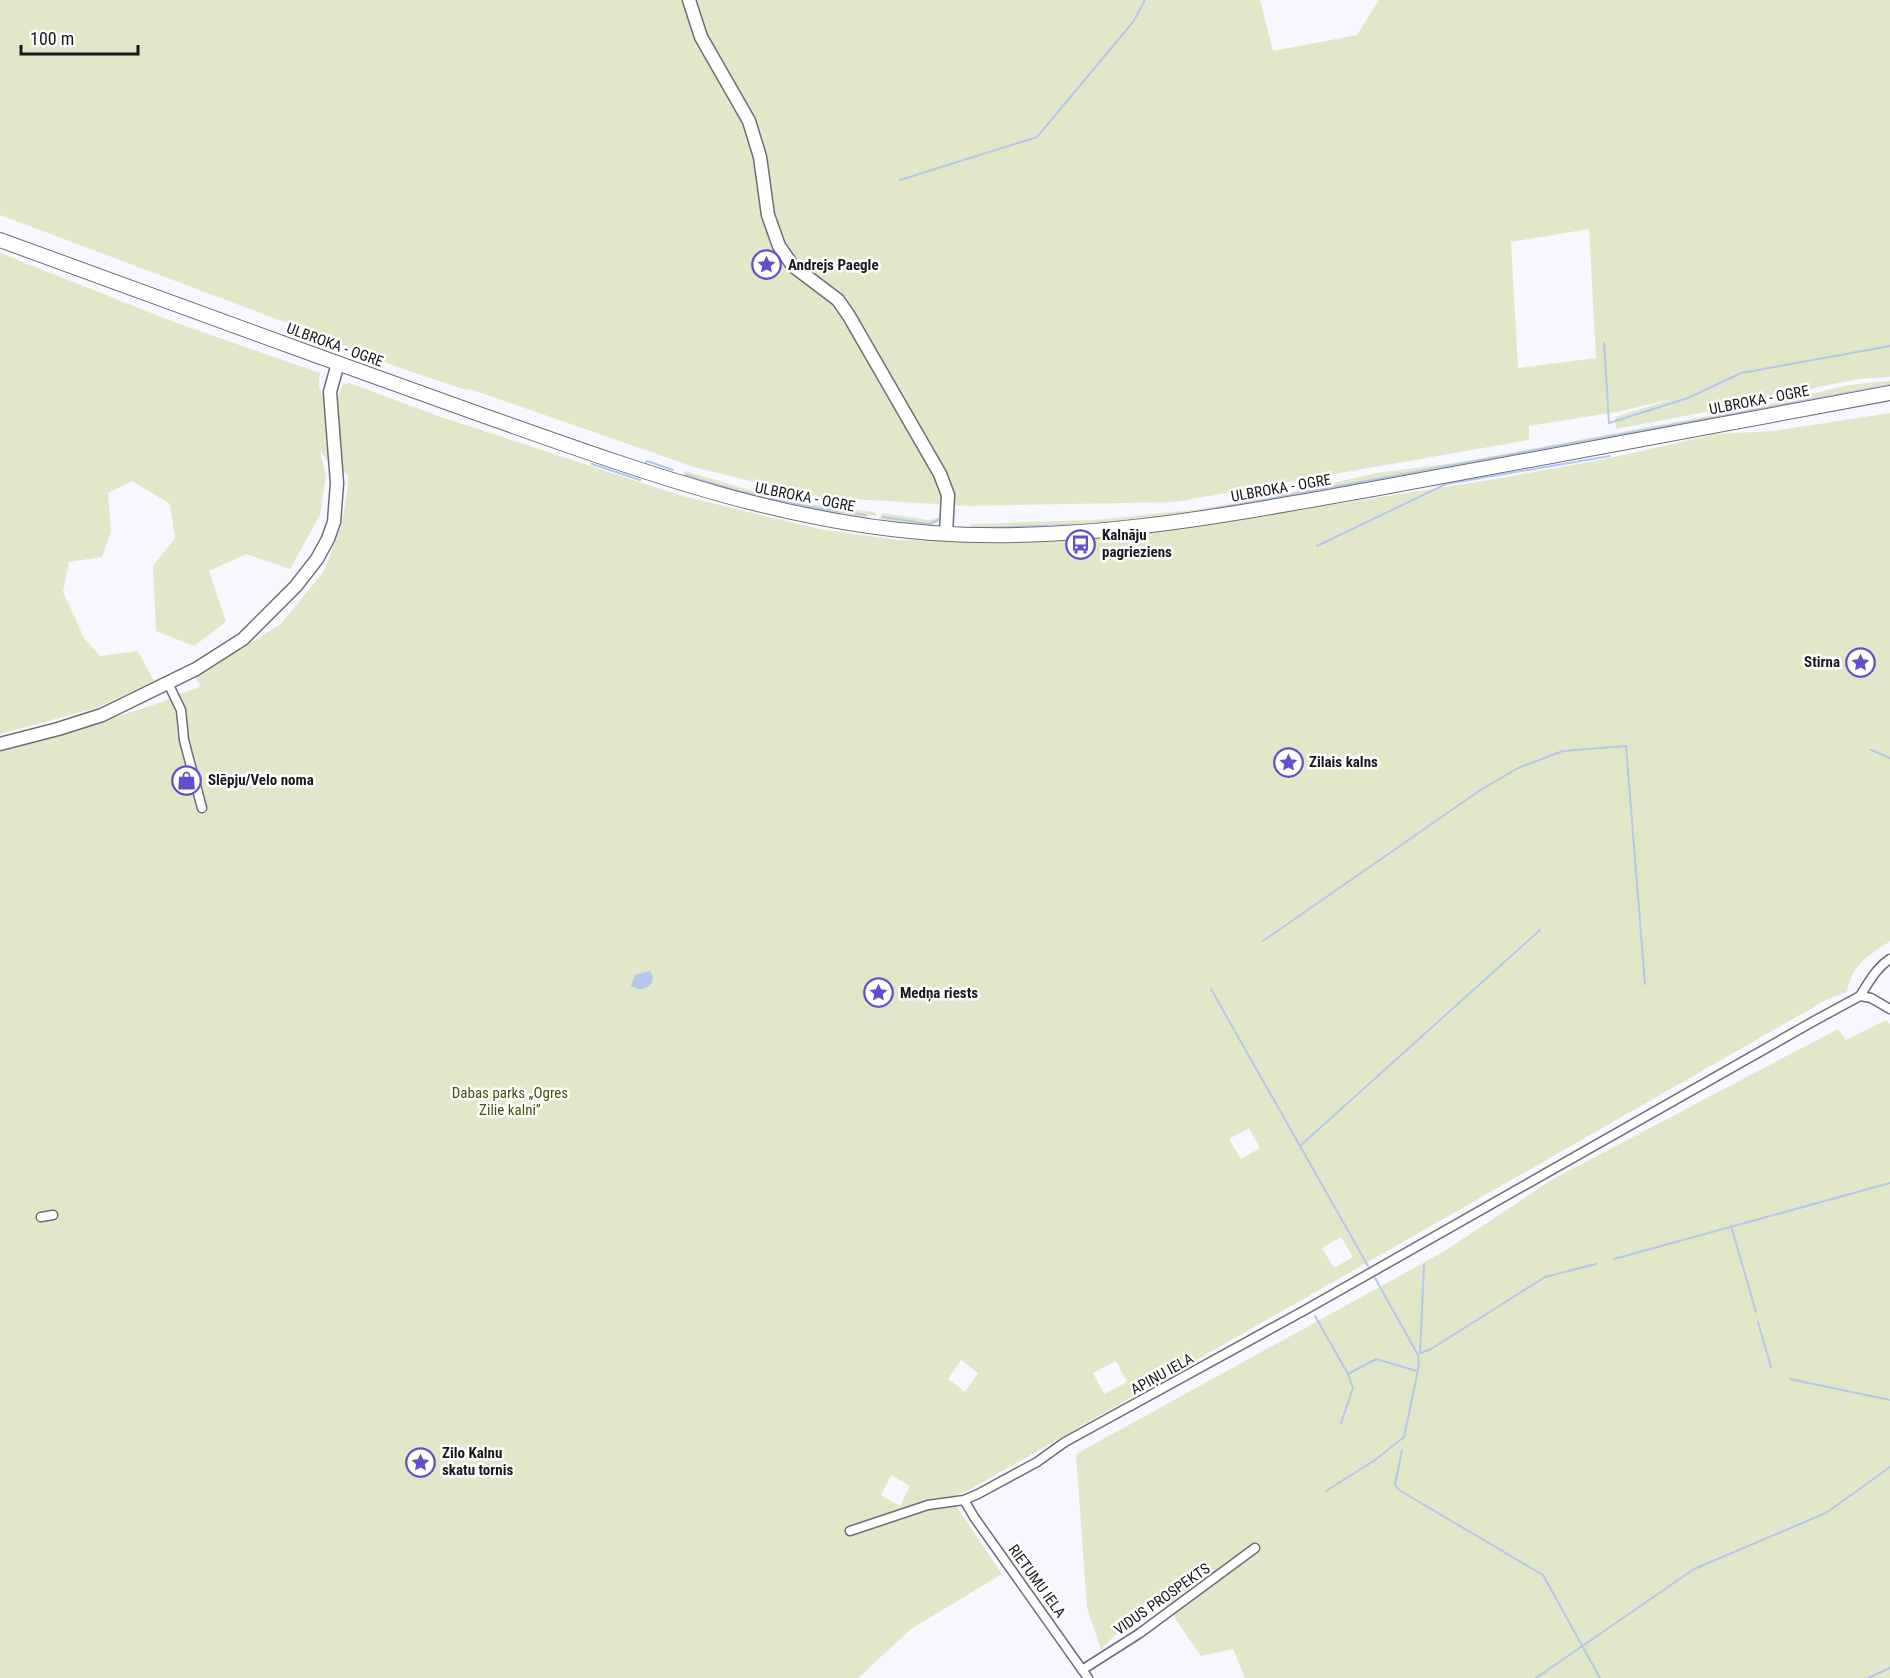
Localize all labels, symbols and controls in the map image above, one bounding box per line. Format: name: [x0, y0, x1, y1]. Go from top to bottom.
scale bar: [21, 18, 138, 56]
text: 100 m: [30, 28, 74, 49]
place icon: Andrejs Paegle: [751, 249, 783, 281]
place label: Andrejs Paegle: [788, 256, 879, 274]
street label: ULBROKA - OGRE: [284, 319, 386, 371]
street label: ULBROKA - OGRE: [1707, 381, 1811, 419]
street label: ULBROKA - OGRE: [1229, 470, 1333, 506]
street label: ULBROKA - OGRE: [753, 478, 857, 516]
place label: Kalnāju pagrieziens: [1102, 526, 1172, 561]
bus stop icon: Kalnāju pagrieziens: [1065, 528, 1097, 560]
place icon: Stirna: [1845, 646, 1877, 678]
place label: Stirna: [1804, 653, 1840, 671]
place icon: Zilais kalns: [1272, 746, 1304, 778]
place label: Zilais kalns: [1309, 753, 1378, 771]
shop icon: Slēpju/Velo noma: [171, 764, 203, 796]
place label: Slēpju/Velo noma: [208, 771, 314, 789]
place icon: Medņa riests: [863, 977, 895, 1009]
place label: Medņa riests: [900, 984, 978, 1002]
park label: Dabas parks „Ogres Zilie kalni”: [452, 1084, 568, 1119]
street label: APIŅU IELA: [1127, 1349, 1197, 1399]
place label: Zilo Kalnu skatu tornis: [442, 1444, 513, 1479]
place icon: Zilo Kalnu skatu tornis: [405, 1446, 437, 1478]
street label: RIETUMU IELA: [1004, 1541, 1070, 1621]
street label: VIDUS PROSPEKTS: [1111, 1559, 1214, 1639]

